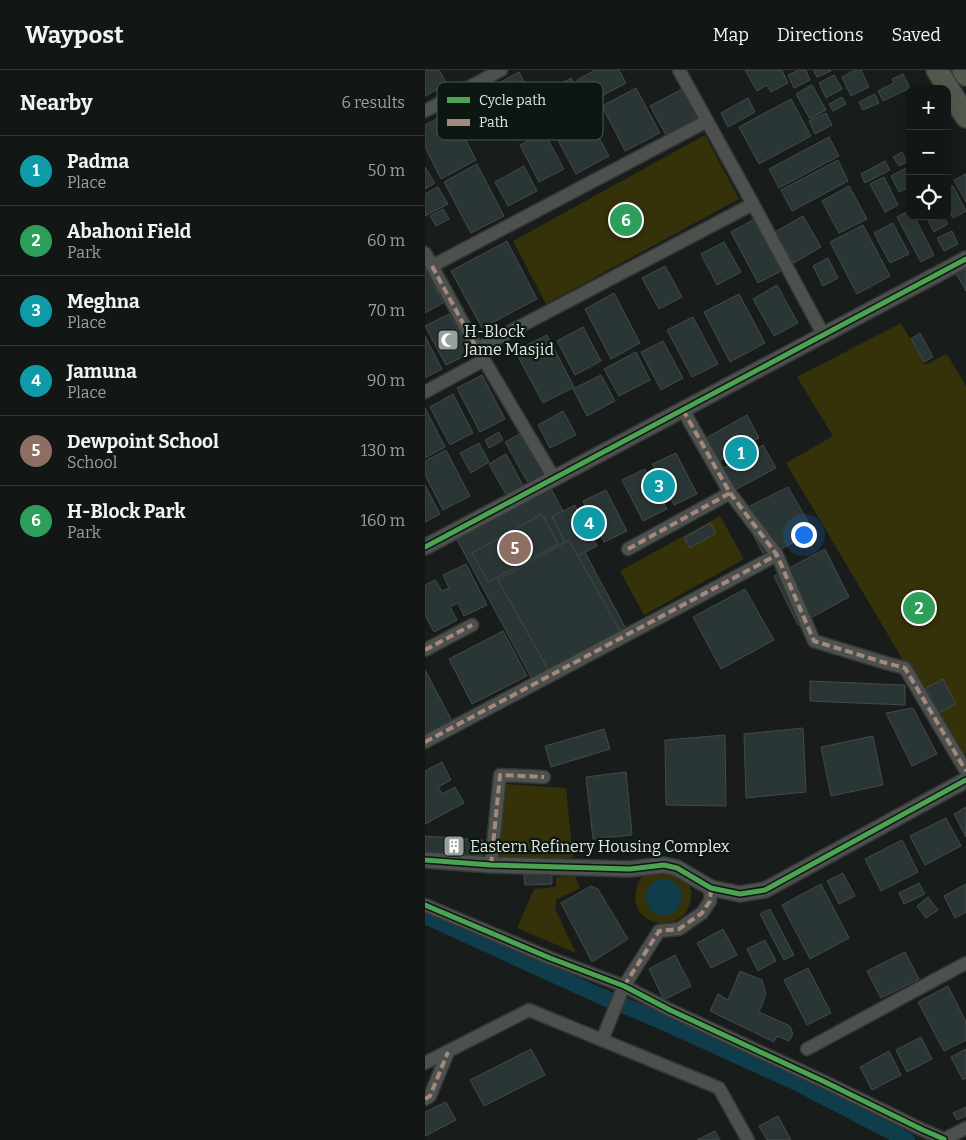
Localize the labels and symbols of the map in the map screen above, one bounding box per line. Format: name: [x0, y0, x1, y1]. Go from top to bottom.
legend: [437, 82, 603, 140]
text: Cycle path: [479, 92, 546, 109]
text: Path: [479, 114, 509, 131]
pin: 6: [610, 201, 642, 239]
place label: H-Block Jame Masjid: [463, 322, 554, 359]
mosque icon: H-Block Jame Masjid: [436, 328, 460, 352]
pin: 1: [725, 434, 757, 472]
pin: 3: [643, 467, 675, 505]
pin: 4: [573, 504, 605, 542]
your location: [791, 522, 817, 548]
pin: 5: [499, 529, 531, 567]
pin: 2: [903, 589, 935, 627]
building icon: Eastern Refinery Housing Complex: [442, 834, 466, 858]
place label: Eastern Refinery Housing Complex: [470, 837, 730, 856]

